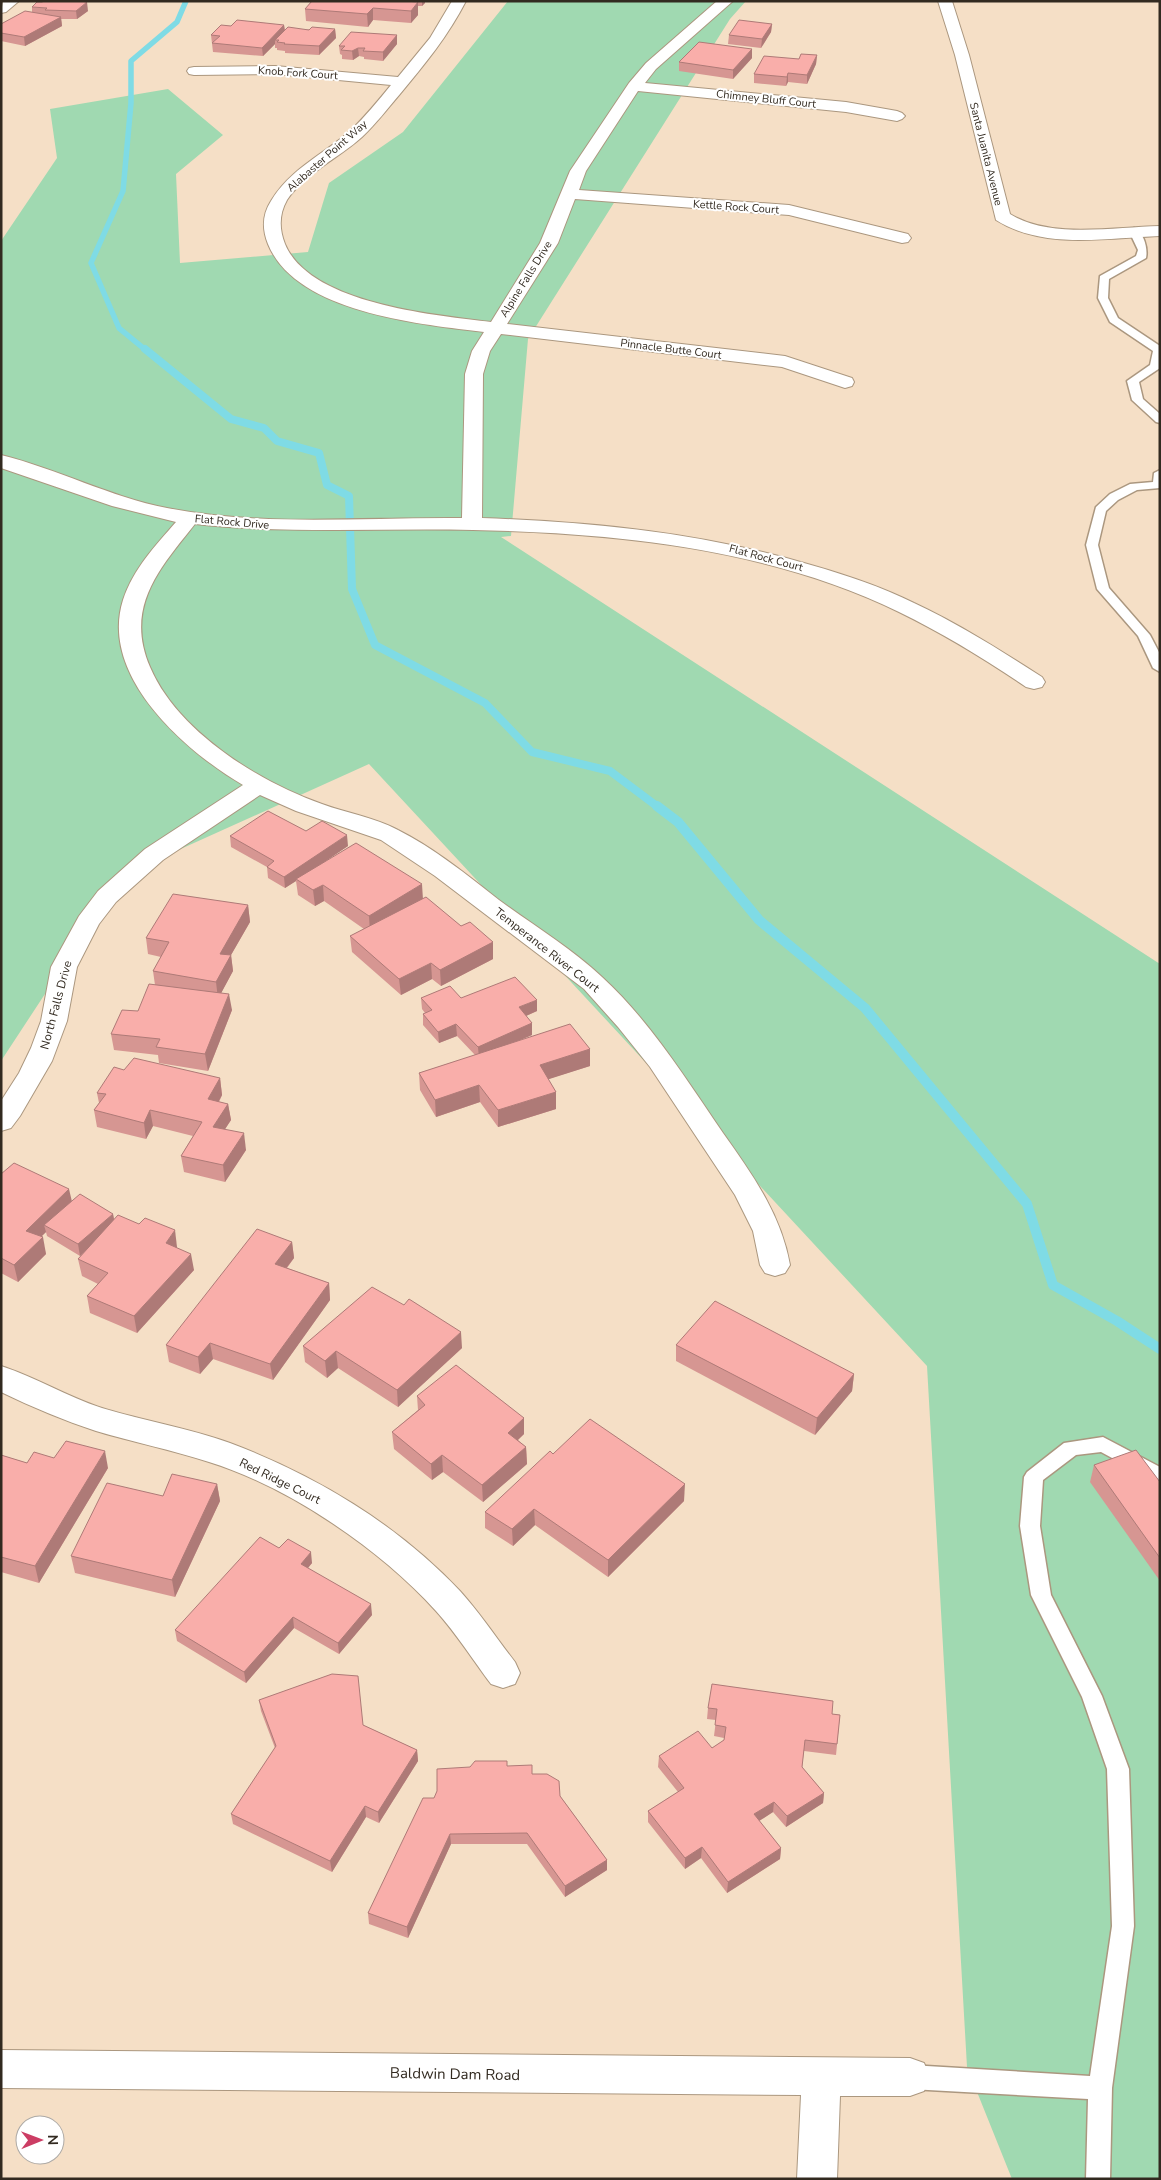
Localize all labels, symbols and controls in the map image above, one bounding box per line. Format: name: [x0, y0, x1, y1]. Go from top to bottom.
street label: Knob Fork Court: [258, 63, 339, 83]
street label: Chimney Bluff Court: [715, 86, 817, 112]
street label: Santa Juanita Avenue: [966, 101, 1006, 207]
street label: Alabaster Point Way: [284, 117, 371, 195]
street label: Kettle Rock Court: [692, 197, 780, 217]
street label: Alpine Falls Drive: [496, 238, 556, 320]
street label: Pinnacle Butte Court: [619, 335, 723, 363]
street label: Flat Rock Drive: [194, 511, 270, 533]
street label: Flat Rock Court: [727, 541, 805, 575]
street label: Temperance River Court: [491, 904, 603, 997]
street label: North Falls Drive: [36, 959, 76, 1051]
street label: Red Ridge Court: [237, 1454, 324, 1508]
street label: Baldwin Dam Road: [390, 2063, 520, 2085]
north arrow: [15, 2115, 65, 2165]
text: N: [43, 2134, 62, 2145]

